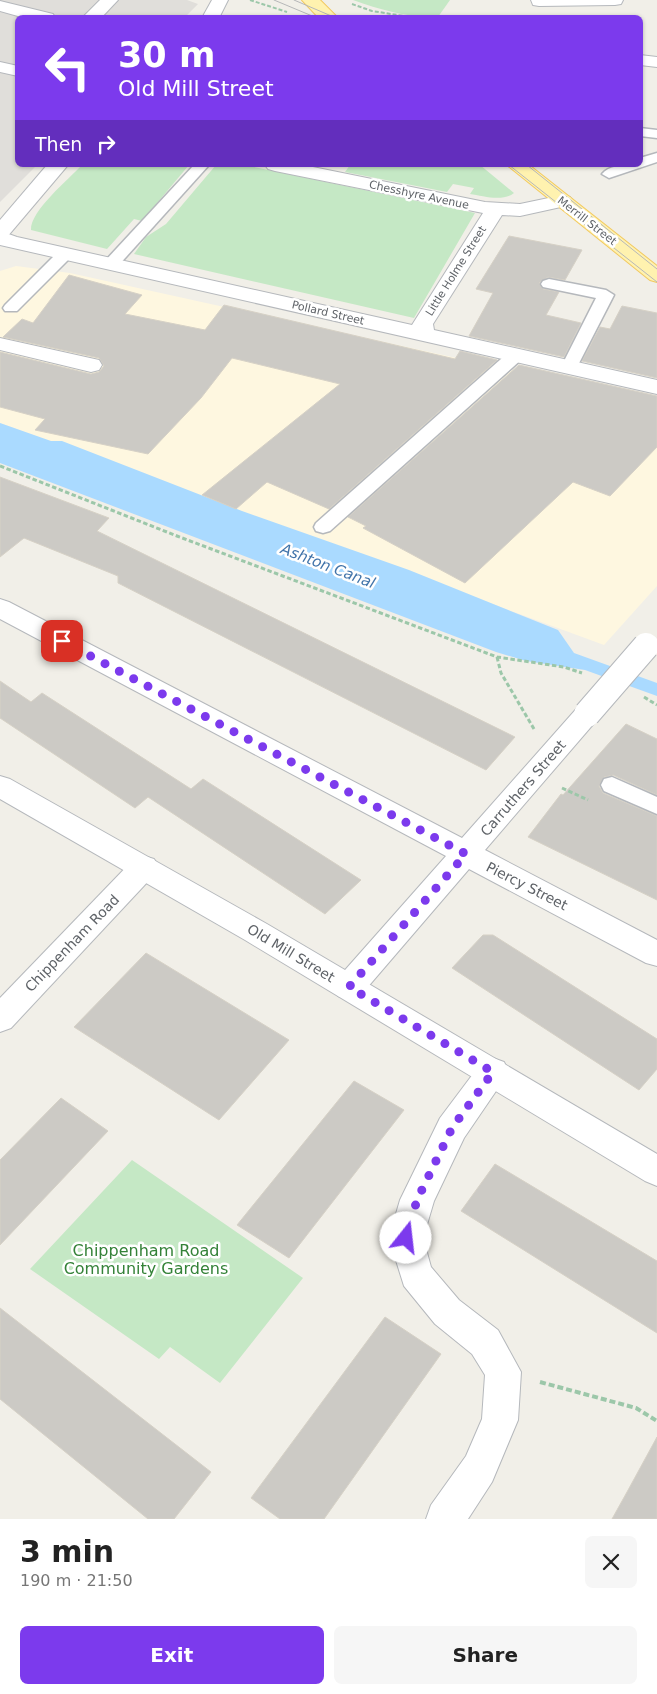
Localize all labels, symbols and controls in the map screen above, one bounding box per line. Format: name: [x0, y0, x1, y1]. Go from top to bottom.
icon: left: [35, 35, 100, 100]
text: 30 m: [118, 35, 215, 75]
text: Old Mill Street: [118, 76, 274, 101]
icon: right: [92, 130, 120, 158]
text: Then: [35, 133, 82, 155]
street label: Chesshyre Avenue: [368, 178, 470, 212]
street label: Merrill Street: [555, 194, 620, 248]
street label: Little Holme Street: [423, 223, 489, 318]
street label: Pollard Street: [290, 298, 366, 328]
water label: Ashton Canal: [277, 539, 378, 593]
pin: [41, 620, 83, 662]
icon: arrive: [48, 627, 76, 655]
street label: Carruthers Street: [477, 737, 569, 839]
street label: Piercy Street: [484, 859, 571, 914]
street label: Chippenham Road: [22, 891, 122, 995]
street label: Old Mill Street: [244, 921, 338, 986]
position arrow: [379, 1211, 431, 1263]
park label: Chippenham Road Community Gardens: [64, 1241, 228, 1278]
text: 3 min: [20, 1534, 114, 1569]
button: close: [585, 1536, 637, 1588]
text: 190 m · 21:50: [20, 1571, 133, 1590]
button: Exit: [20, 1626, 324, 1684]
button: Share: [334, 1626, 637, 1684]

